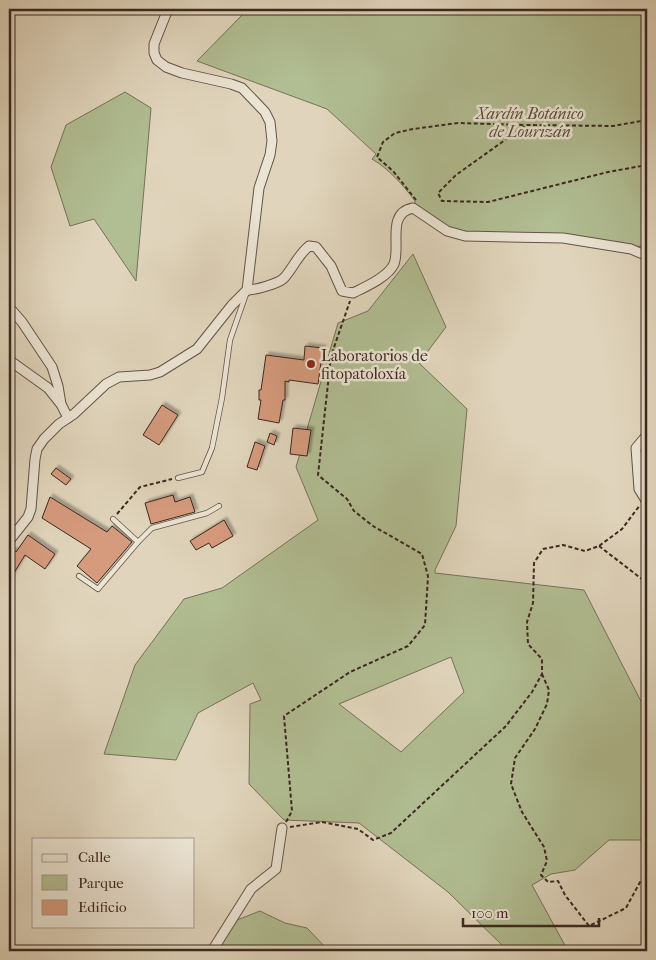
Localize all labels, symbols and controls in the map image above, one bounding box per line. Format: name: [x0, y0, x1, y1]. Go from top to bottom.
park label: Xardín Botánico de Lourizán: [474, 104, 584, 141]
place label: Laboratorios de fitopatoloxía: [321, 346, 428, 383]
marker: Laboratorios de fitopatoloxía: [305, 358, 317, 370]
legend: [32, 838, 195, 928]
text: Calle: [78, 848, 111, 866]
text: Parque: [78, 874, 124, 892]
scale bar: [463, 895, 600, 927]
text: Edificio: [78, 898, 127, 916]
text: 100 m: [471, 904, 509, 922]

